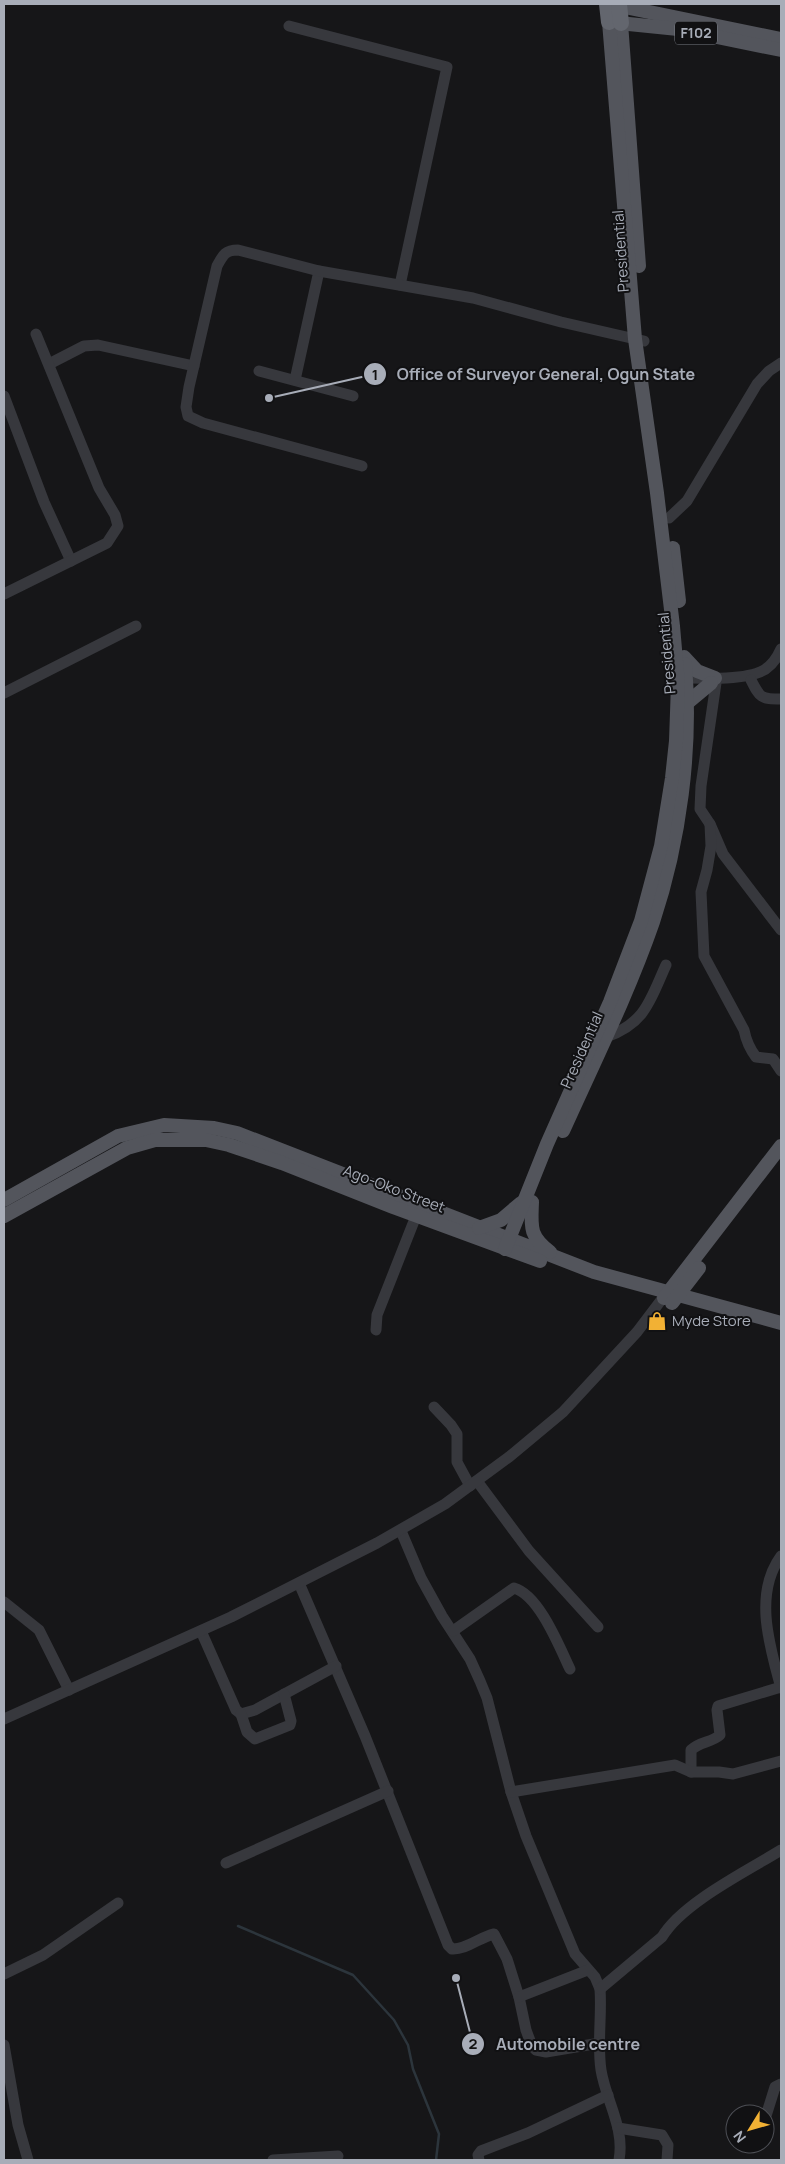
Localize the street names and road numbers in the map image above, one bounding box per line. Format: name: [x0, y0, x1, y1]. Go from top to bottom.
road number: F102: [675, 22, 717, 44]
street label: Presidential: [607, 209, 634, 293]
street label: Presidential: [652, 611, 681, 695]
street label: Presidential: [555, 1008, 608, 1092]
street label: Ago-Oko Street: [340, 1159, 448, 1218]

